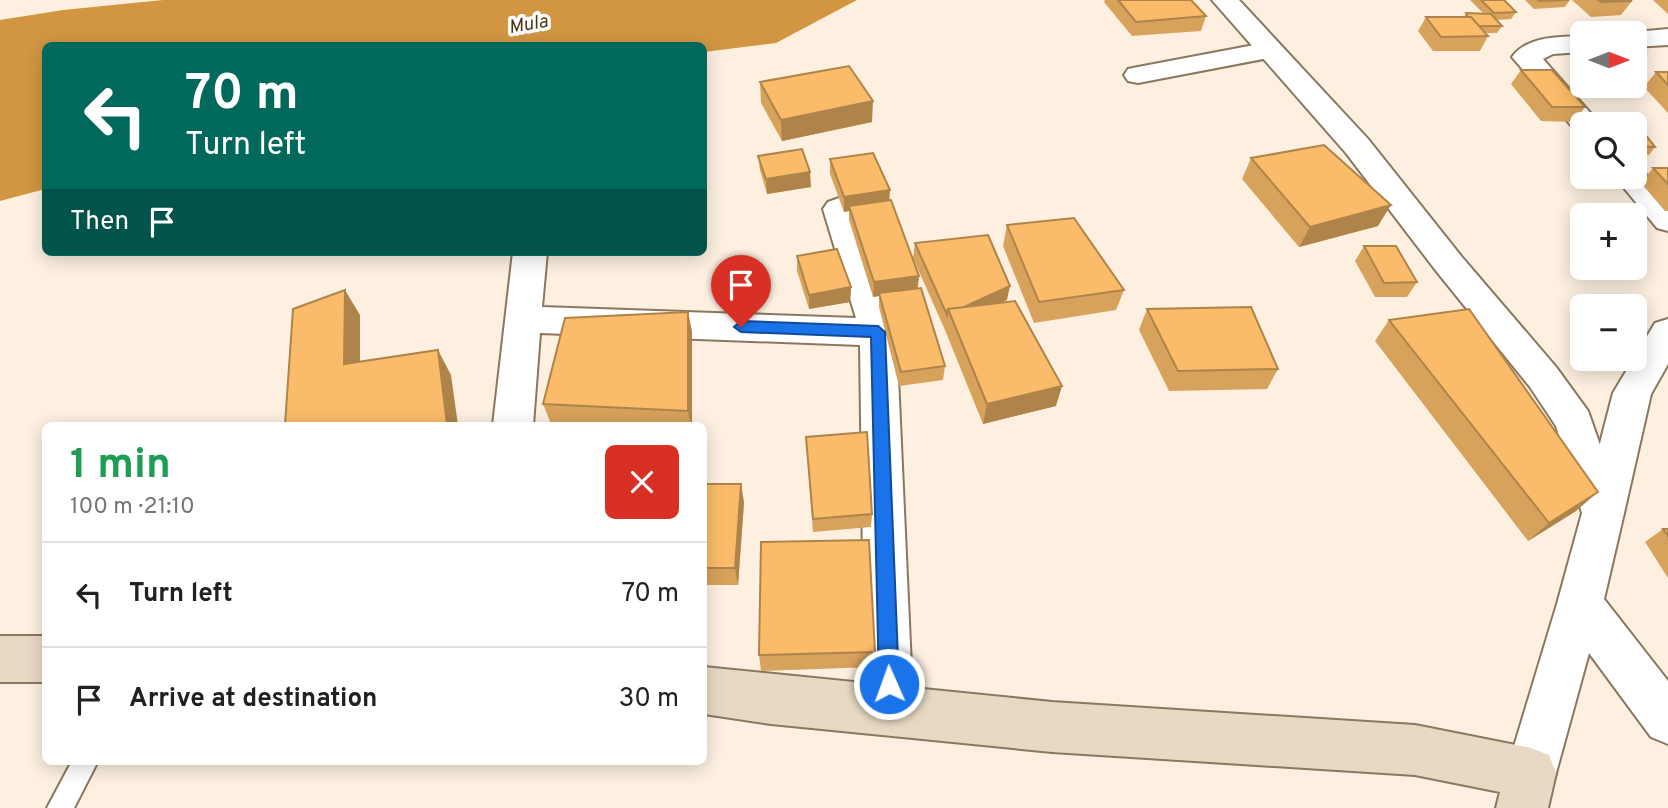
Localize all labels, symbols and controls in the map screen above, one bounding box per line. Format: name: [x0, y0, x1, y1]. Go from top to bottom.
water label: Mula: [507, 10, 550, 40]
north arrow: [1570, 21, 1647, 98]
map controls: [1570, 21, 1647, 371]
text: 70 m: [185, 65, 299, 127]
icon: left: [70, 70, 161, 161]
button: search: [1570, 112, 1647, 189]
text: Turn left: [185, 126, 306, 166]
icon: arrive: [143, 203, 181, 241]
button: +: [1570, 203, 1647, 280]
text: Then: [70, 206, 129, 239]
pin: [711, 255, 771, 327]
icon: arrive: [722, 266, 760, 304]
button: −: [1570, 294, 1647, 371]
text: 1 min: [70, 440, 171, 493]
button: close: [605, 445, 679, 519]
text: 100 m · 21:10: [70, 493, 195, 522]
icon: left: [70, 576, 108, 614]
text: Turn left: [129, 578, 233, 611]
text: 70 m: [621, 578, 679, 611]
position arrow: [852, 647, 926, 721]
icon: arrive: [70, 681, 108, 719]
text: Arrive at destination: [129, 683, 377, 716]
text: 30 m: [619, 683, 679, 716]

